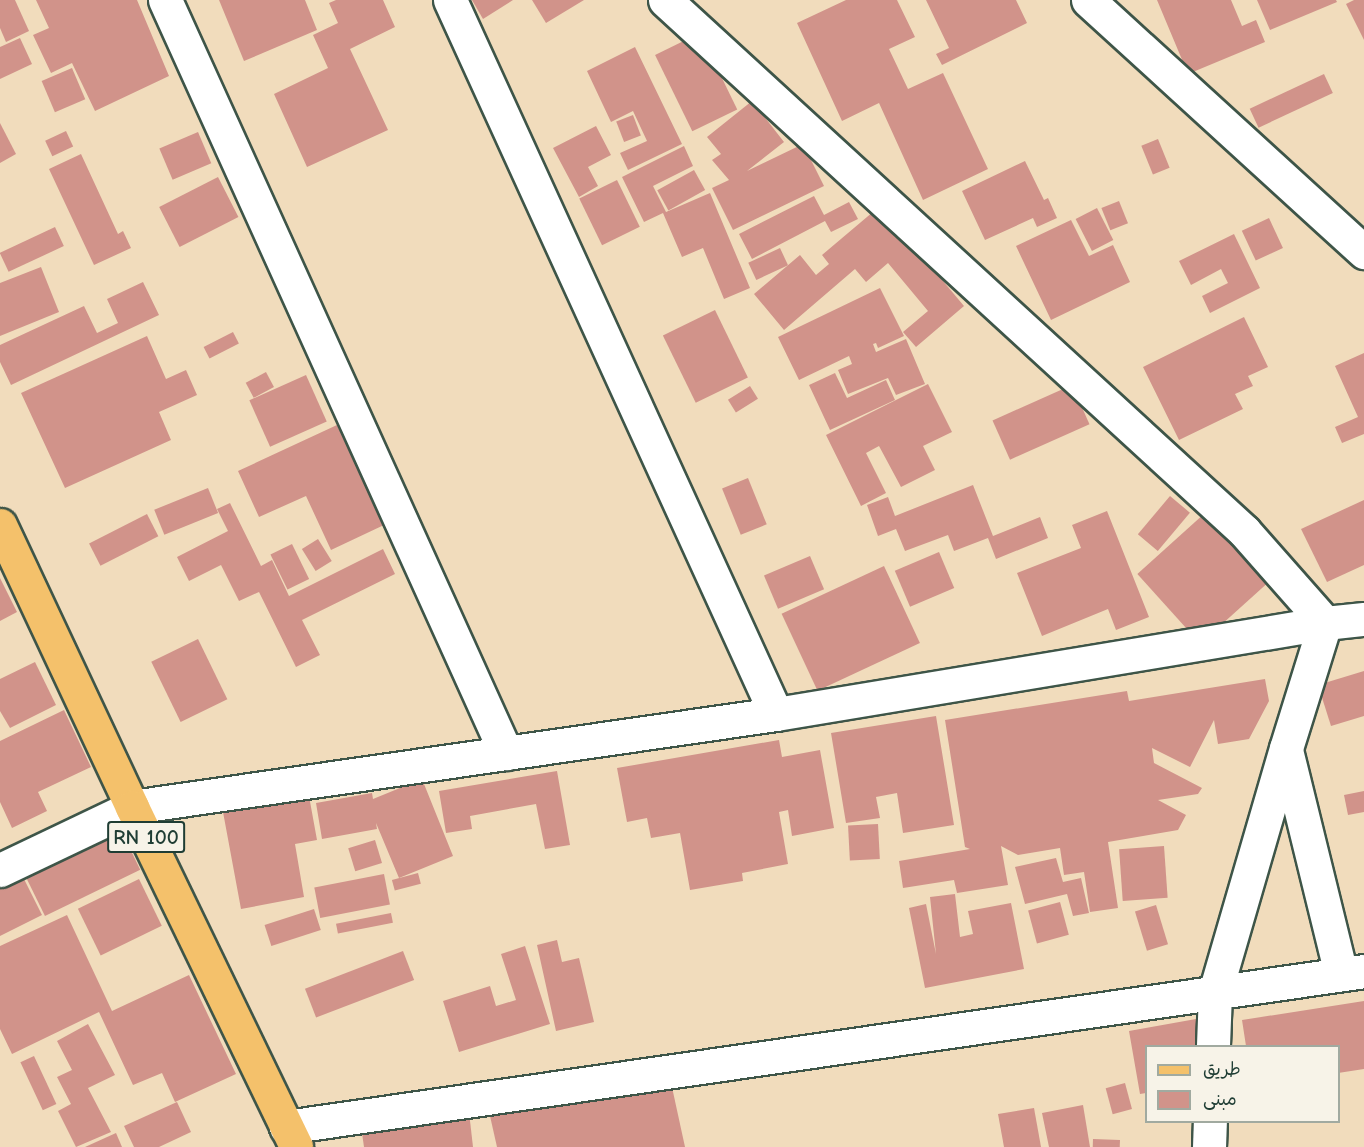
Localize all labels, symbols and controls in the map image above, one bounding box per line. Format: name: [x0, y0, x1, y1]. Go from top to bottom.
road number: RN 100: [107, 819, 185, 855]
legend: [1145, 1045, 1340, 1123]
text: طريق: [1203, 1059, 1241, 1080]
text: مبنى: [1203, 1089, 1237, 1110]

